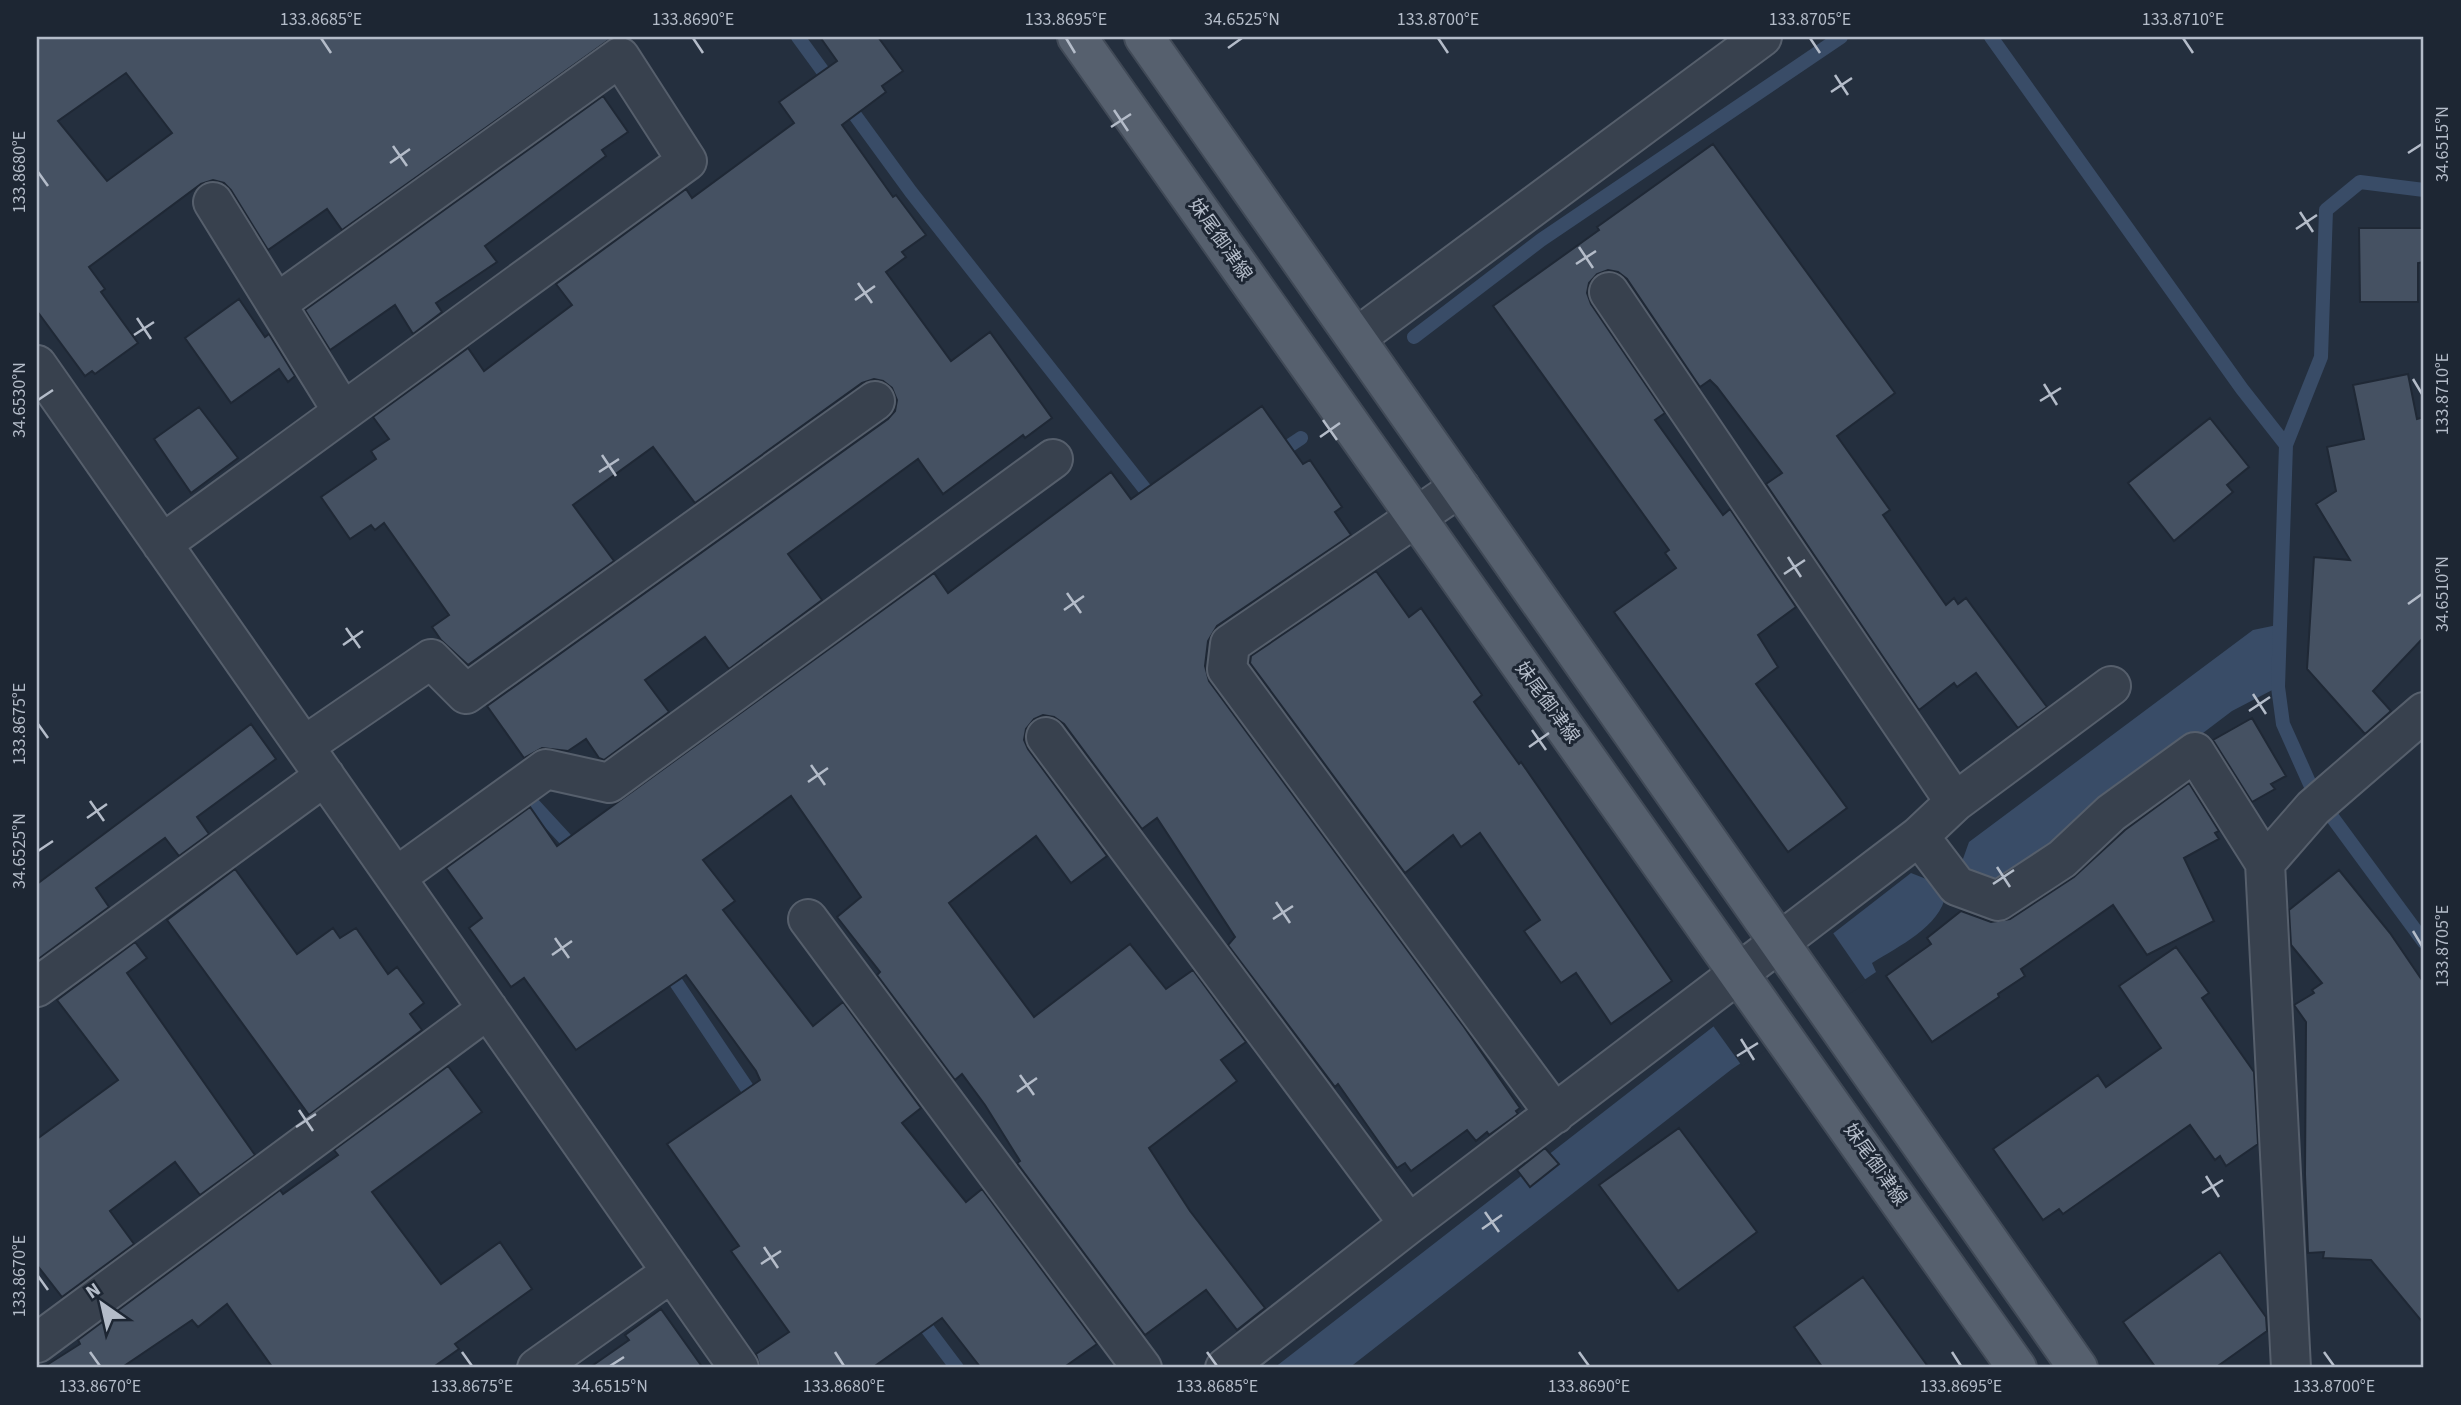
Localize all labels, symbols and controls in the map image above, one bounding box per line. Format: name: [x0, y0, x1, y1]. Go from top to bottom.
text: 133.8685°E: [280, 7, 362, 32]
text: 133.8690°E: [652, 7, 734, 32]
text: 133.8695°E: [1025, 7, 1107, 32]
text: 34.6525°N: [1204, 7, 1280, 32]
text: 133.8700°E: [1397, 7, 1479, 32]
text: 133.8705°E: [1769, 7, 1851, 32]
text: 133.8710°E: [2142, 7, 2224, 32]
text: 34.6515°N: [2430, 106, 2455, 182]
text: 133.8680°E: [7, 131, 32, 213]
street label: 妹尾御津線: [1182, 193, 1258, 287]
text: 133.8710°E: [2430, 353, 2455, 435]
text: 34.6530°N: [7, 362, 32, 438]
text: 34.6510°N: [2430, 556, 2455, 632]
street label: 妹尾御津線: [1508, 657, 1586, 749]
text: 133.8675°E: [7, 683, 32, 765]
text: 34.6525°N: [7, 813, 32, 889]
text: 133.8705°E: [2430, 905, 2455, 987]
street label: 妹尾御津線: [1837, 1118, 1913, 1212]
text: 133.8670°E: [7, 1235, 32, 1317]
north arrow: [66, 1268, 136, 1338]
text: N: [81, 1276, 106, 1306]
text: 133.8670°E: [59, 1374, 141, 1399]
text: 133.8675°E: [431, 1374, 513, 1399]
text: 34.6515°N: [572, 1374, 648, 1399]
text: 133.8680°E: [803, 1374, 885, 1399]
text: 133.8685°E: [1176, 1374, 1258, 1399]
text: 133.8690°E: [1548, 1374, 1630, 1399]
text: 133.8695°E: [1920, 1374, 2002, 1399]
text: 133.8700°E: [2293, 1374, 2375, 1399]

